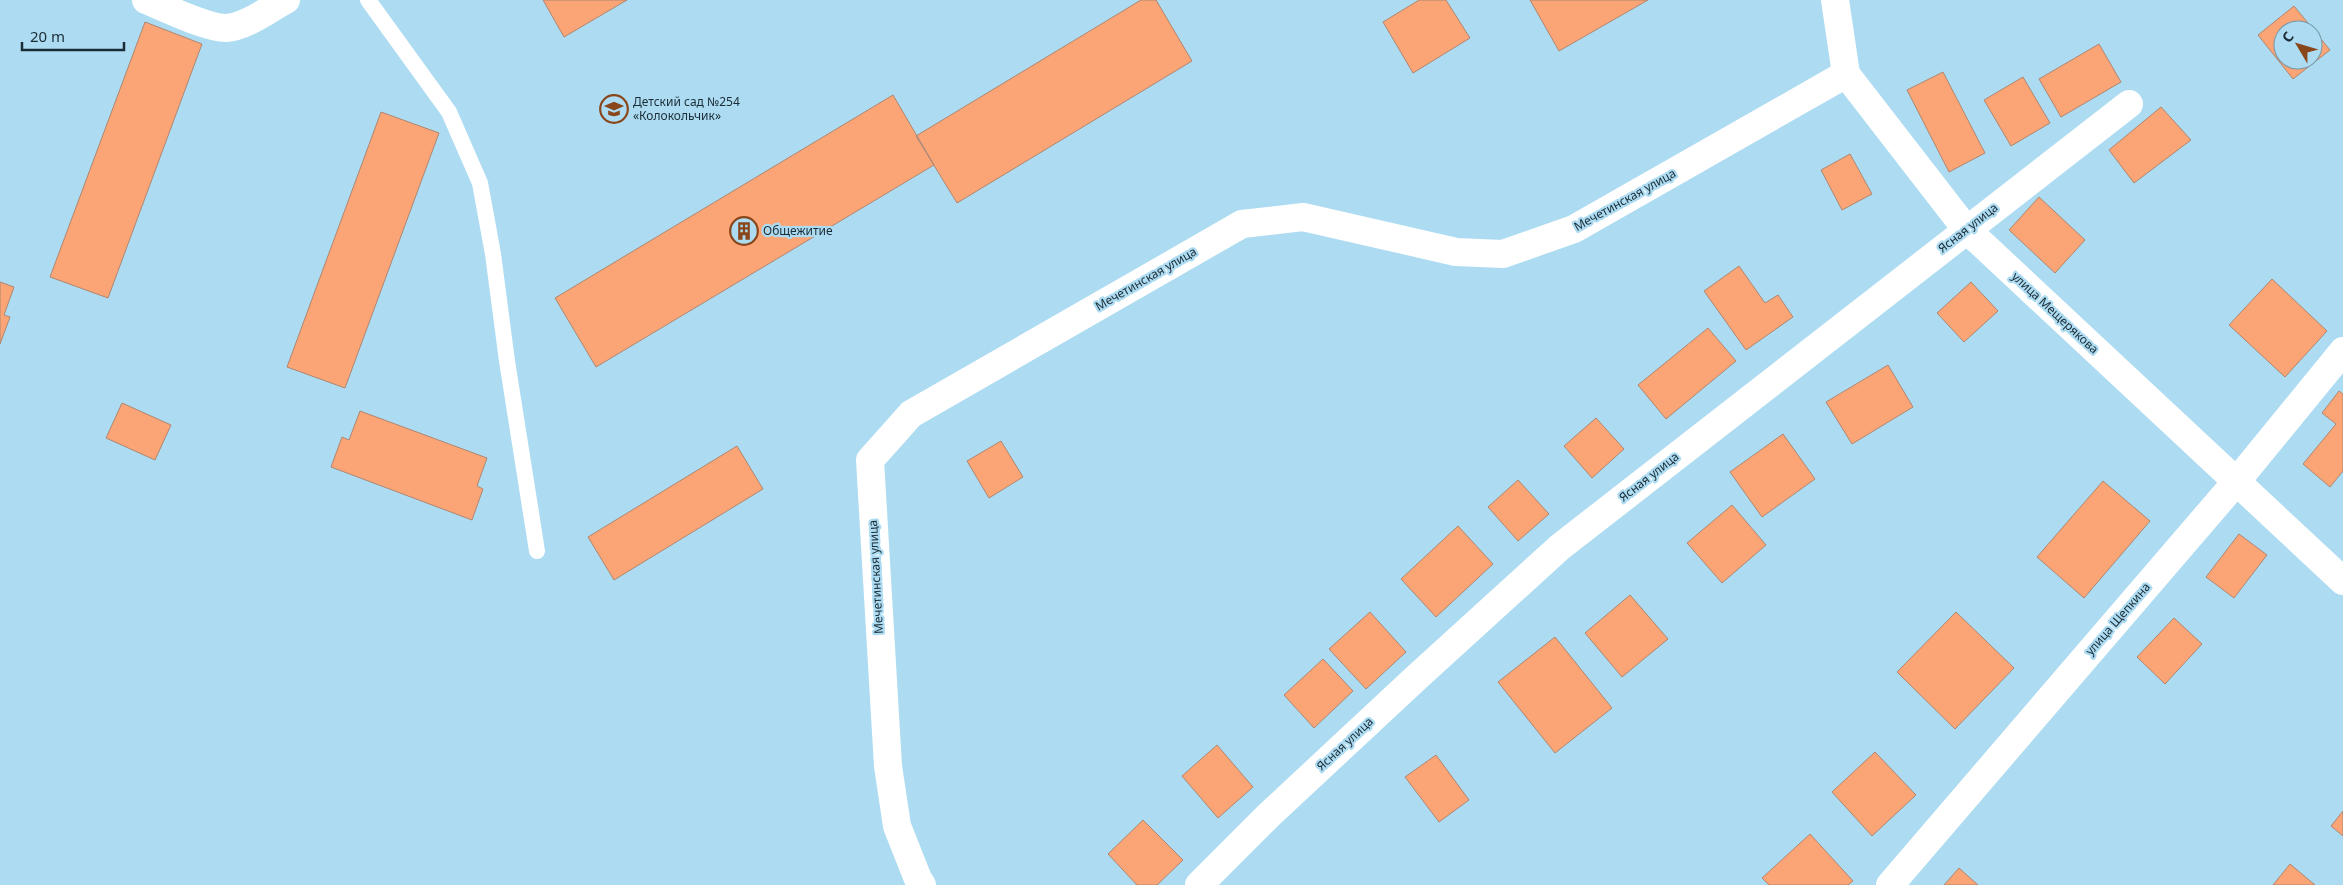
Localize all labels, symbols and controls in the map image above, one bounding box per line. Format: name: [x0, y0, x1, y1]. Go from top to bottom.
scale bar: [22, 20, 125, 52]
north arrow: [2273, 20, 2323, 70]
text: 20 m: [30, 26, 65, 46]
text: С: [2277, 27, 2298, 46]
place label: Детский сад №254 «Колокольчик»: [633, 93, 740, 124]
school or university icon: Детский сад №254 «Колокольчик»: [599, 94, 629, 124]
street label: Мечетинская улица: [1571, 164, 1679, 235]
street label: Ясная улица: [1934, 199, 2001, 256]
building icon: Общежитие: [729, 216, 759, 246]
place label: Общежитие: [763, 222, 833, 239]
street label: Мечетинская улица: [1092, 243, 1199, 314]
street label: улица Мещерякова: [2008, 268, 2102, 357]
street label: Ясная улица: [1615, 448, 1682, 505]
street label: Мечетинская улица: [864, 520, 887, 634]
street label: улица Щепкина: [2081, 579, 2154, 659]
street label: Ясная улица: [1313, 713, 1377, 774]

